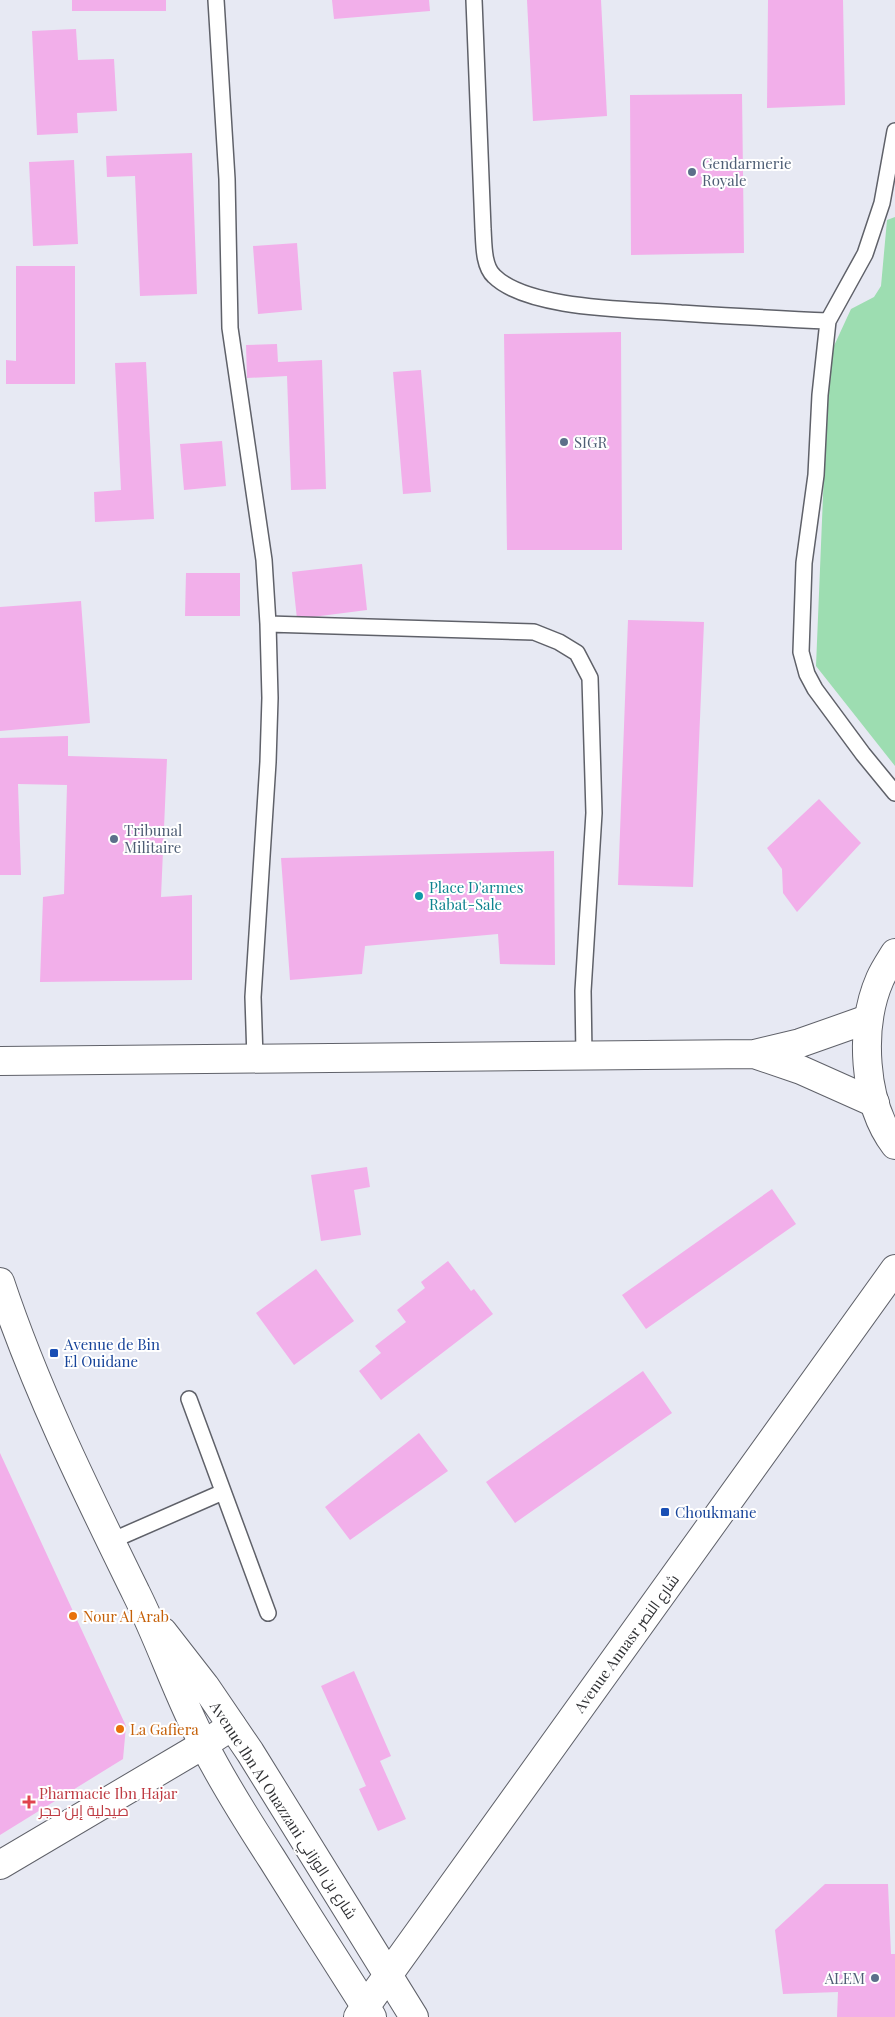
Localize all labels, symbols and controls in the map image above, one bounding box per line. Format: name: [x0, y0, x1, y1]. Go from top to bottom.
place label: Gendarmerie Royale: [702, 153, 792, 190]
marker: Gendarmerie Royale: [686, 166, 698, 178]
place label: SIGR: [574, 432, 608, 452]
marker: SIGR: [558, 436, 570, 448]
place label: Tribunal Militaire: [124, 820, 182, 857]
marker: Tribunal Militaire: [108, 833, 120, 845]
place label: Place D'armes Rabat-Sale: [429, 877, 523, 914]
marker: Place D'armes Rabat-Sale: [413, 890, 425, 902]
place label: Avenue de Bin El Ouidane: [63, 1334, 160, 1371]
marker: Avenue de Bin El Ouidane: [48, 1347, 60, 1359]
place label: Choukmane: [675, 1502, 757, 1522]
marker: Choukmane: [659, 1506, 671, 1518]
street label: Avenue Annasr شارع النصر: [568, 1570, 685, 1718]
place label: Nour Al Arab: [83, 1606, 169, 1626]
marker: Nour Al Arab: [67, 1610, 79, 1622]
street label: Avenue Ibn Al Ouazzani شارع بن الوزاني: [203, 1697, 362, 1924]
place label: La Gafiera: [130, 1719, 199, 1739]
marker: La Gafiera: [114, 1723, 126, 1735]
place label: Pharmacie Ibn Hajar صيدلية إبن حجر: [38, 1783, 178, 1821]
marker: Pharmacie Ibn Hajar صيدلية إبن حجر: [23, 1796, 35, 1808]
place label: ALEM: [824, 1968, 865, 1988]
marker: ALEM: [869, 1972, 881, 1984]

